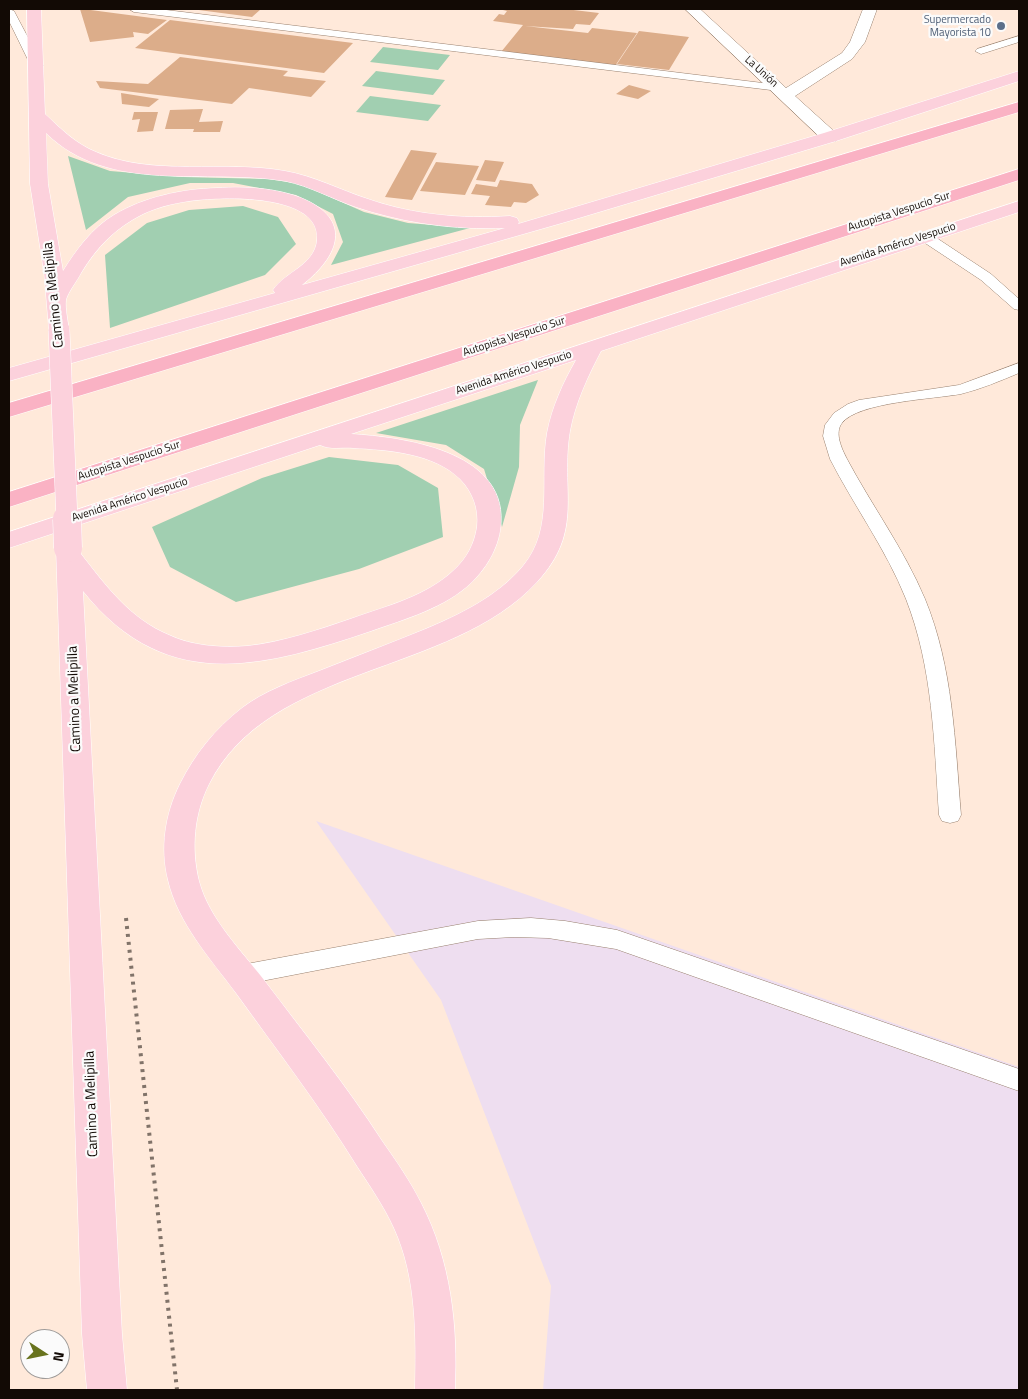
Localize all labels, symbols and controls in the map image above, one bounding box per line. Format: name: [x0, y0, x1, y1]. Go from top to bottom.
place label: Supermercado Mayorista 10: [924, 13, 991, 39]
marker: Supermercado Mayorista 10: [995, 20, 1007, 32]
street label: La Unión: [742, 54, 780, 90]
street label: Autopista Vespucio Sur: [846, 189, 952, 235]
street label: Avenida Américo Vespucio: [838, 220, 958, 270]
street label: Camino a Melipilla: [40, 241, 68, 349]
street label: Autopista Vespucio Sur: [461, 314, 567, 360]
street label: Avenida Américo Vespucio: [454, 348, 574, 398]
street label: Autopista Vespucio Sur: [76, 438, 182, 484]
street label: Avenida Américo Vespucio: [70, 475, 190, 525]
street label: Camino a Melipilla: [65, 646, 85, 752]
street label: Camino a Melipilla: [82, 1051, 102, 1157]
north arrow: [20, 1329, 70, 1379]
text: N: [48, 1350, 70, 1364]

